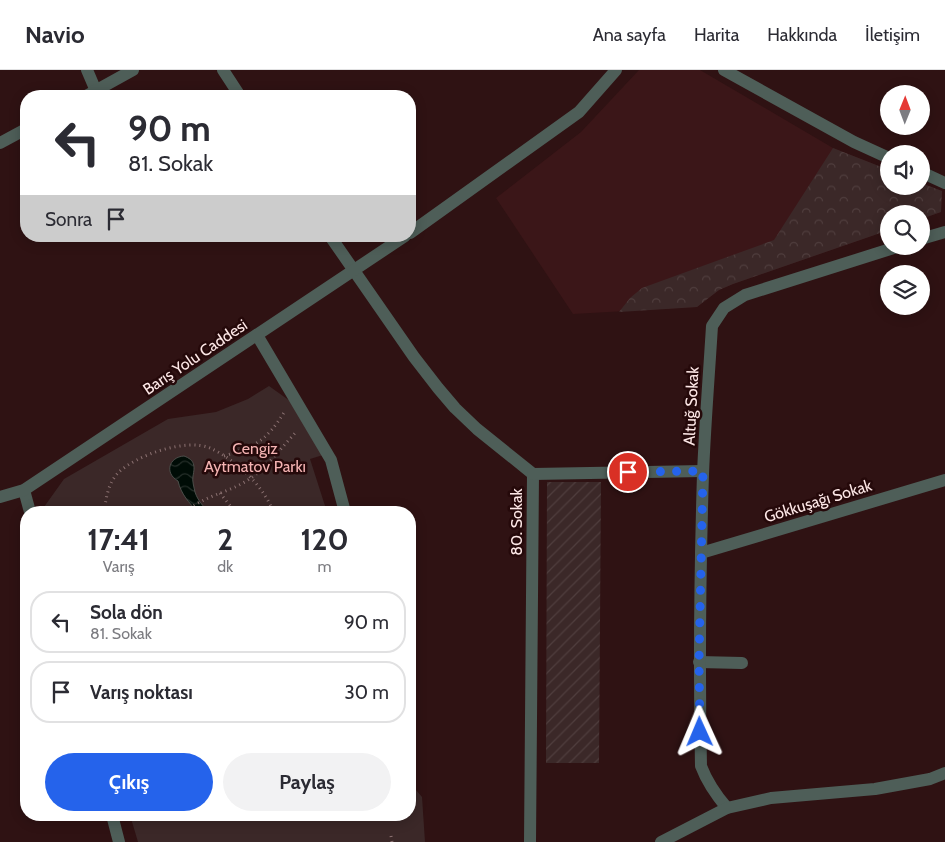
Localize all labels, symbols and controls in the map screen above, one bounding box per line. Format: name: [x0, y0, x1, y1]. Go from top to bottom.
text: Navio: [25, 20, 85, 49]
text: Ana sayfa: [593, 24, 666, 46]
text: Harita: [694, 24, 739, 46]
text: Hakkında: [767, 24, 837, 46]
text: İletişim: [865, 24, 920, 46]
north arrow: [880, 85, 930, 135]
map controls: [880, 85, 930, 315]
text: 90 m: [128, 107, 211, 150]
icon: left: [45, 110, 110, 175]
button: sound: [880, 145, 930, 195]
text: 81. Sokak: [128, 150, 213, 177]
icon: arrive: [102, 205, 130, 233]
button: search: [880, 205, 930, 255]
text: Sonra: [45, 208, 92, 231]
button: layers: [880, 265, 930, 315]
street label: Barış Yolu Caddesi: [139, 315, 251, 399]
street label: Altuğ Sokak: [679, 365, 703, 446]
park label: Cengiz Aytmatov Parkı: [204, 439, 306, 476]
pin: [607, 451, 649, 493]
icon: arrive: [614, 458, 642, 486]
street label: Gökkuşağı Sokak: [762, 475, 875, 526]
street label: 80. Sokak: [507, 487, 526, 556]
text: 17:41: [87, 521, 150, 558]
text: 2: [217, 521, 233, 558]
text: 120: [301, 521, 349, 558]
text: Varış: [103, 557, 135, 576]
text: dk: [217, 557, 233, 576]
text: m: [318, 557, 332, 576]
text: Sola dön: [90, 601, 163, 624]
icon: left: [47, 608, 75, 636]
text: 90 m: [344, 611, 389, 634]
text: 81. Sokak: [90, 624, 152, 643]
icon: arrive: [47, 678, 75, 706]
text: Varış noktası: [90, 681, 193, 704]
text: 30 m: [345, 681, 389, 704]
position arrow: [673, 705, 725, 757]
button: Çıkış: [45, 753, 213, 811]
button: Paylaş: [223, 753, 391, 811]

